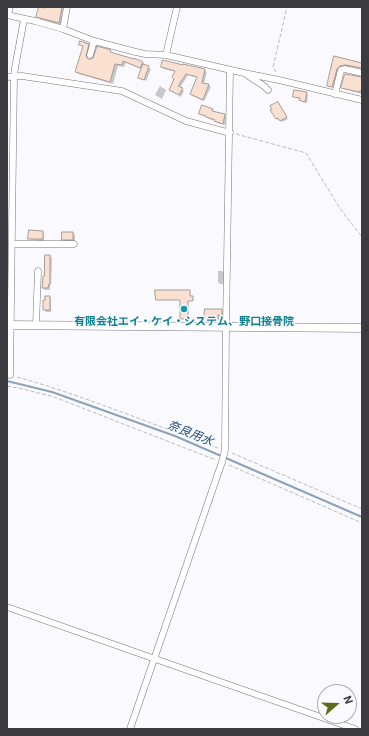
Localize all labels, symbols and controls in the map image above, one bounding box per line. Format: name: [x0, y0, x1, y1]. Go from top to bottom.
marker: 有限会社エイ・ケイ・システム、野口接骨院: [179, 304, 189, 314]
place label: 有限会社エイ・ケイ・システム、野口接骨院: [74, 315, 294, 329]
water label: 奈良用水: [165, 418, 215, 450]
north arrow: [317, 684, 357, 724]
text: N: [340, 694, 355, 706]

